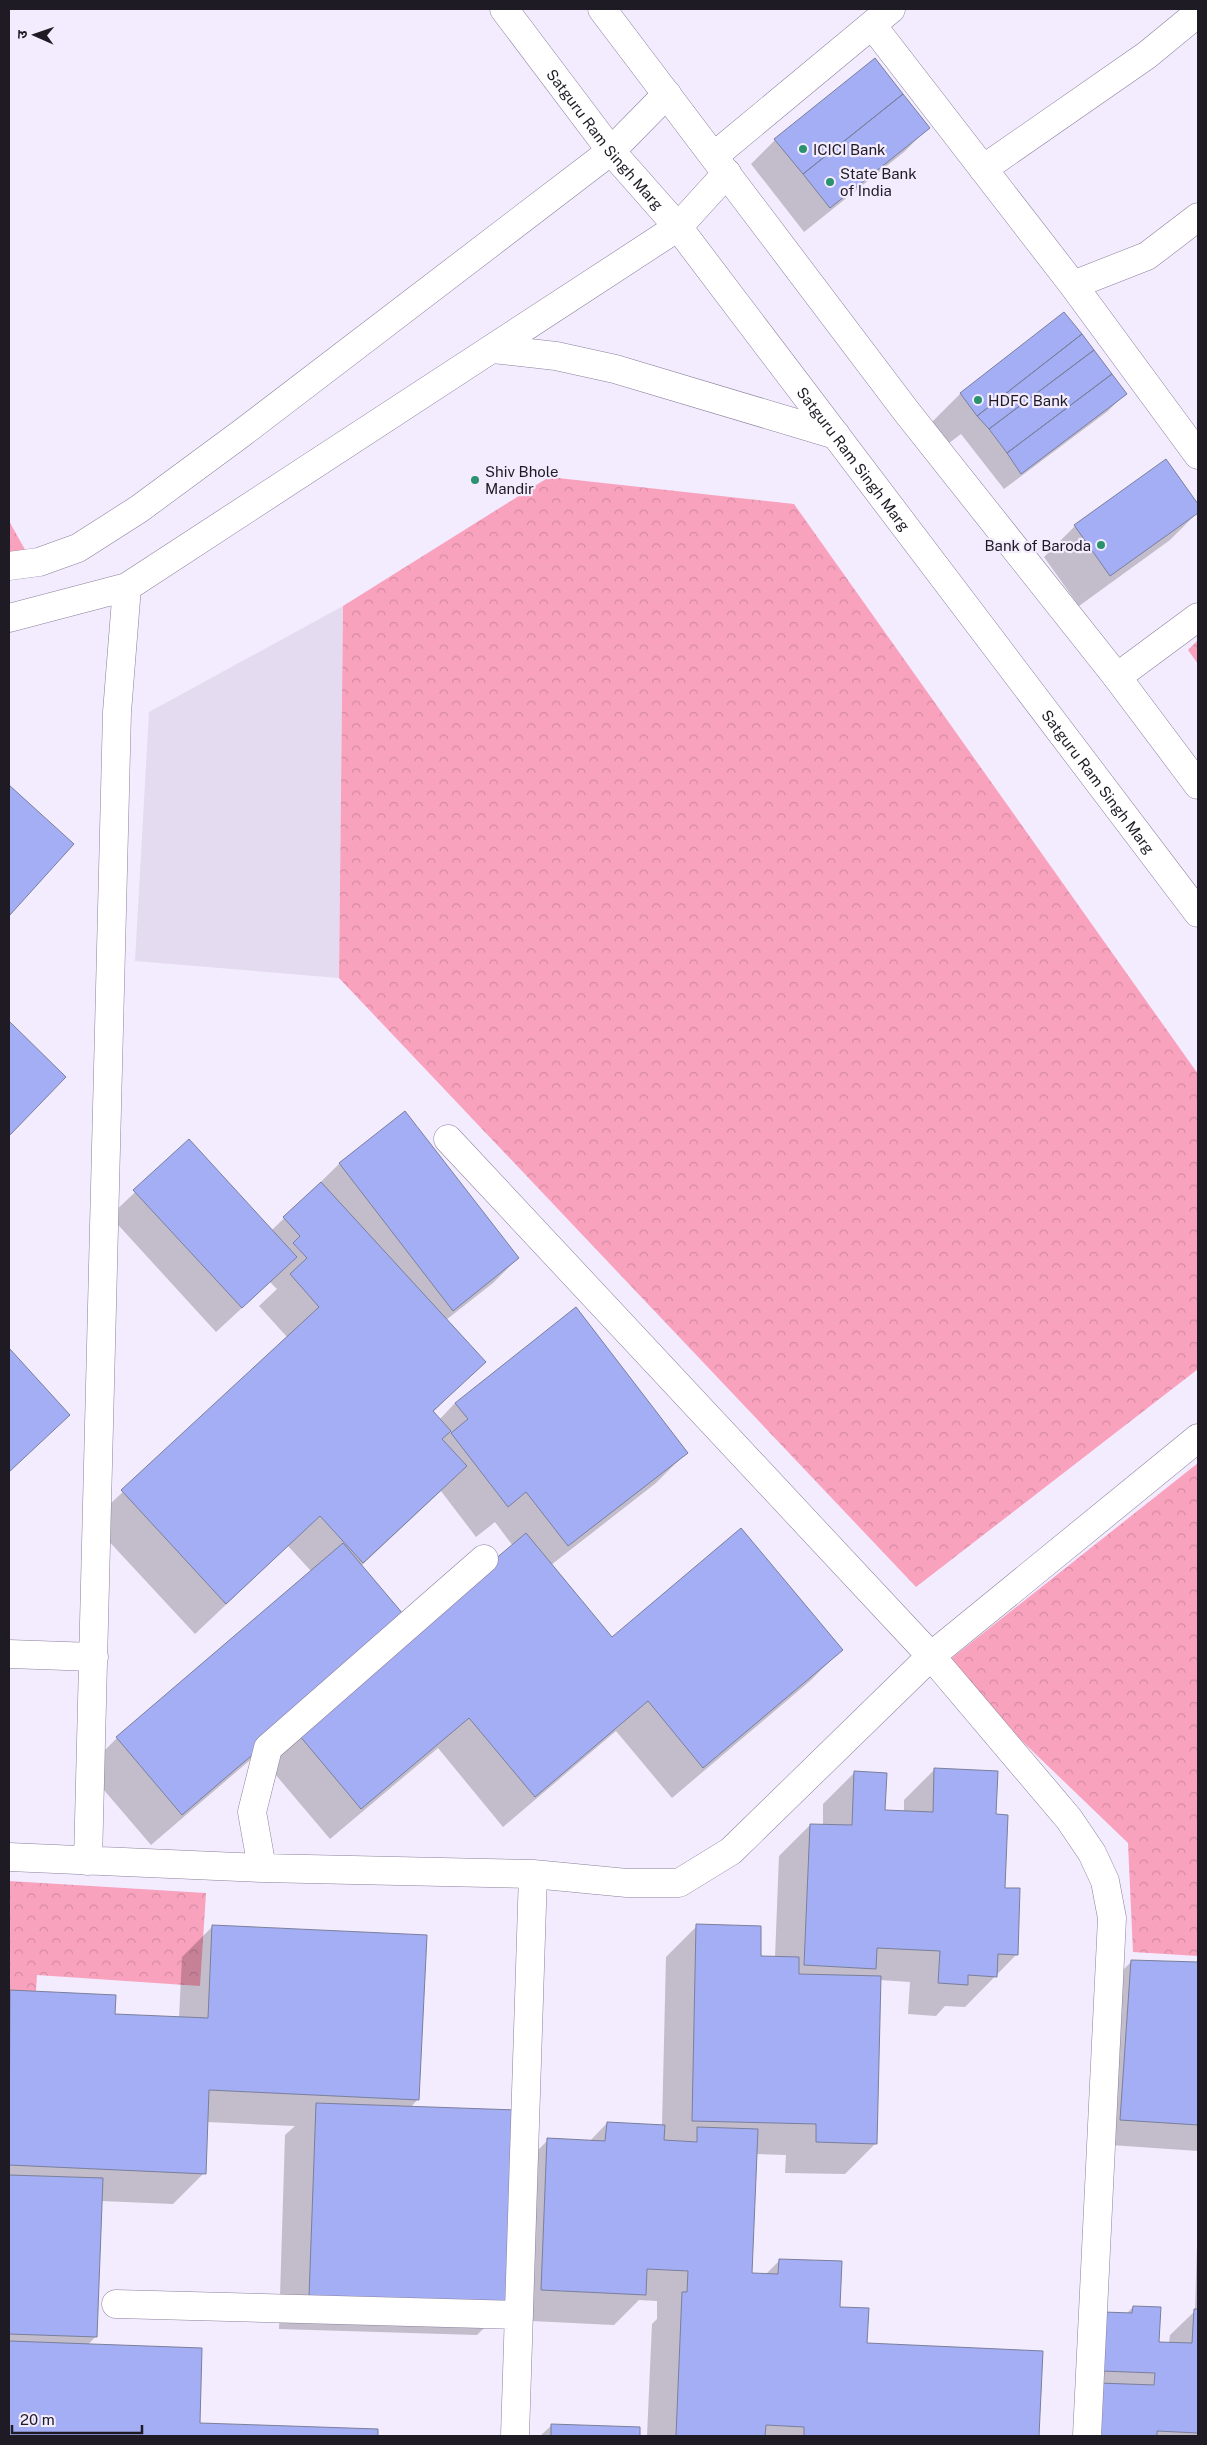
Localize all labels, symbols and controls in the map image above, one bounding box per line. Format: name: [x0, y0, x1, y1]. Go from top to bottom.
north arrow: [10, 10, 60, 60]
text: उ: [14, 29, 30, 39]
street label: Satguru Ram Singh Marg: [544, 65, 667, 213]
place label: ICICI Bank: [813, 141, 885, 158]
marker: ICICI Bank: [797, 143, 809, 155]
place label: State Bank of India: [840, 165, 917, 199]
marker: State Bank of India: [824, 176, 836, 188]
street label: Satguru Ram Singh Marg: [794, 384, 914, 534]
place label: HDFC Bank: [988, 392, 1068, 409]
marker: HDFC Bank: [972, 394, 984, 406]
place label: Shiv Bhole Mandir: [485, 463, 558, 497]
marker: Shiv Bhole Mandir: [469, 474, 481, 486]
place label: Bank of Baroda: [985, 537, 1091, 554]
marker: Bank of Baroda: [1095, 539, 1107, 551]
street label: Satguru Ram Singh Marg: [1038, 706, 1158, 857]
scale bar: [12, 2402, 142, 2434]
text: 20 m: [20, 2411, 55, 2428]

